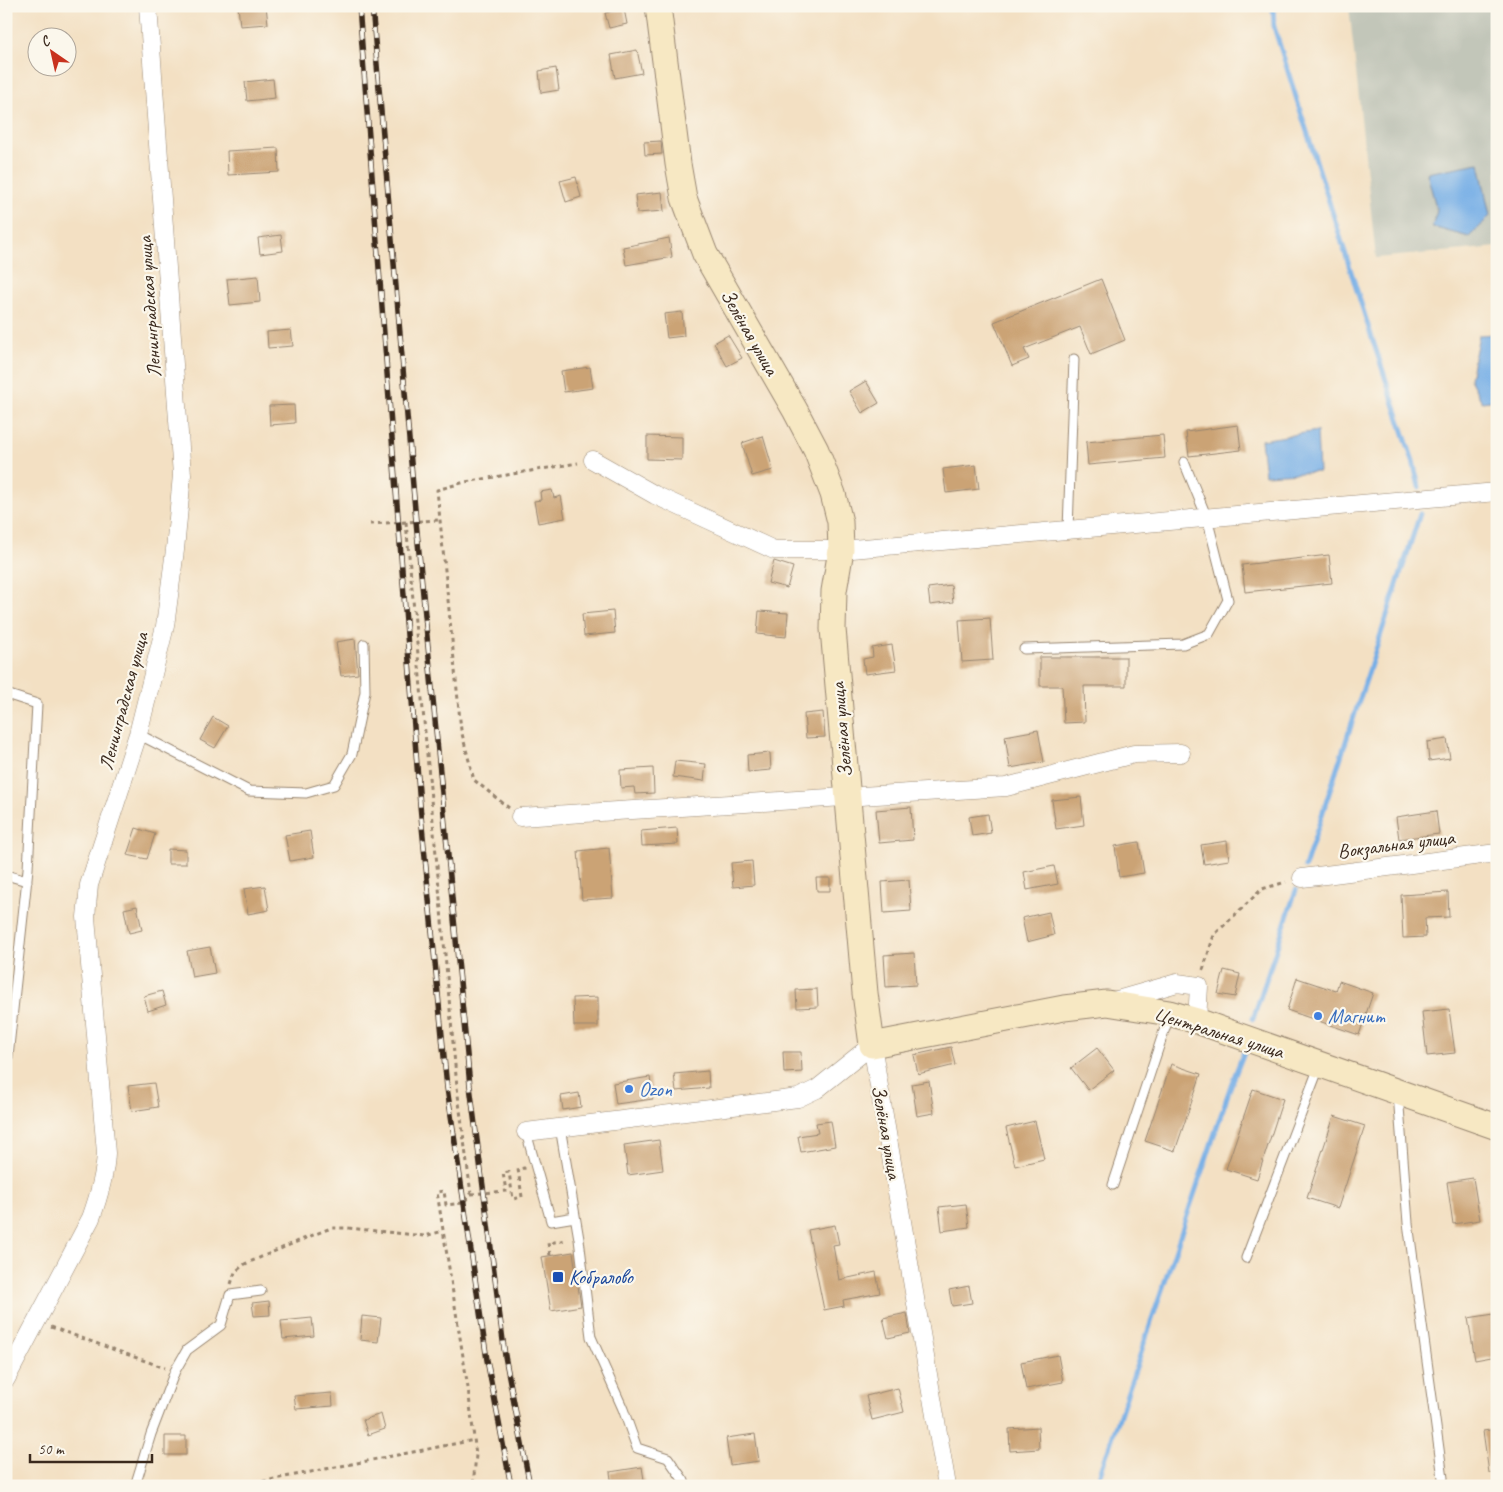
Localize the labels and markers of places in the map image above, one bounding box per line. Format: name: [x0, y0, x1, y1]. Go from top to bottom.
place label: Магнит: [1328, 1004, 1386, 1029]
marker: Магнит: [1312, 1010, 1324, 1022]
place label: Ozon: [639, 1077, 673, 1102]
marker: Ozon: [623, 1083, 635, 1095]
place label: Кобралово: [569, 1265, 634, 1290]
marker: Кобралово: [551, 1270, 565, 1284]

